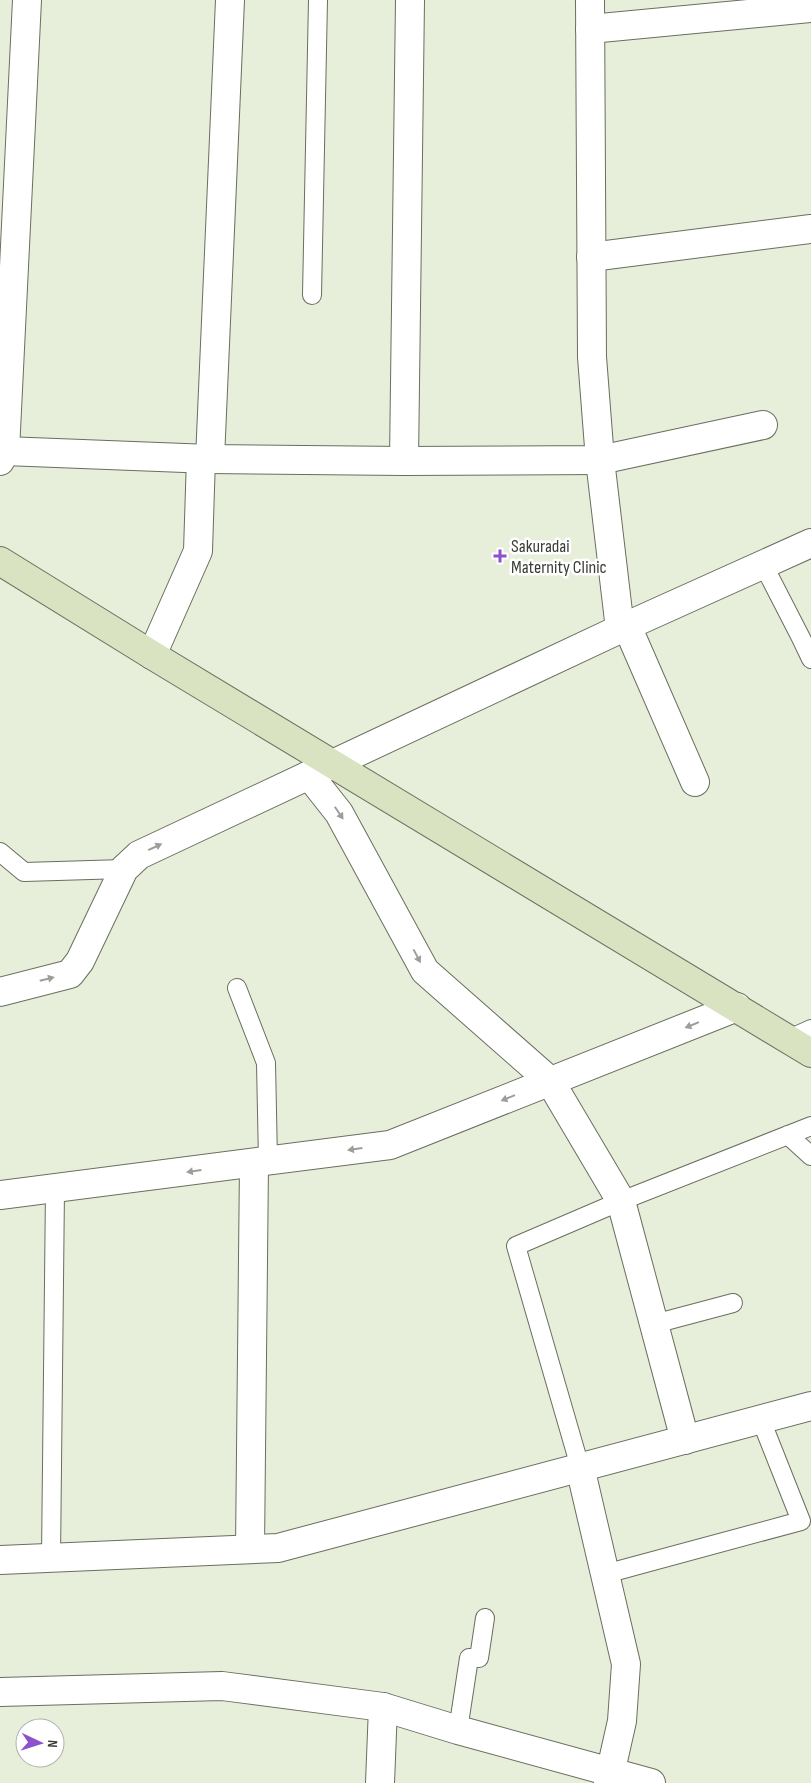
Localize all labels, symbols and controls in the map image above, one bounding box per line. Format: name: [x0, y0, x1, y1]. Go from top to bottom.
place label: Sakuradai Maternity Clinic: [511, 536, 607, 578]
marker: Sakuradai Maternity Clinic: [493, 549, 507, 563]
one-way arrow: [334, 807, 344, 820]
one-way arrow: [148, 843, 162, 851]
one-way arrow: [413, 948, 421, 963]
one-way arrow: [40, 975, 55, 983]
one-way arrow: [685, 1022, 699, 1030]
one-way arrow: [501, 1095, 516, 1102]
one-way arrow: [347, 1145, 363, 1153]
one-way arrow: [186, 1167, 202, 1175]
north arrow: [15, 1718, 65, 1768]
text: N: [44, 1740, 61, 1748]

